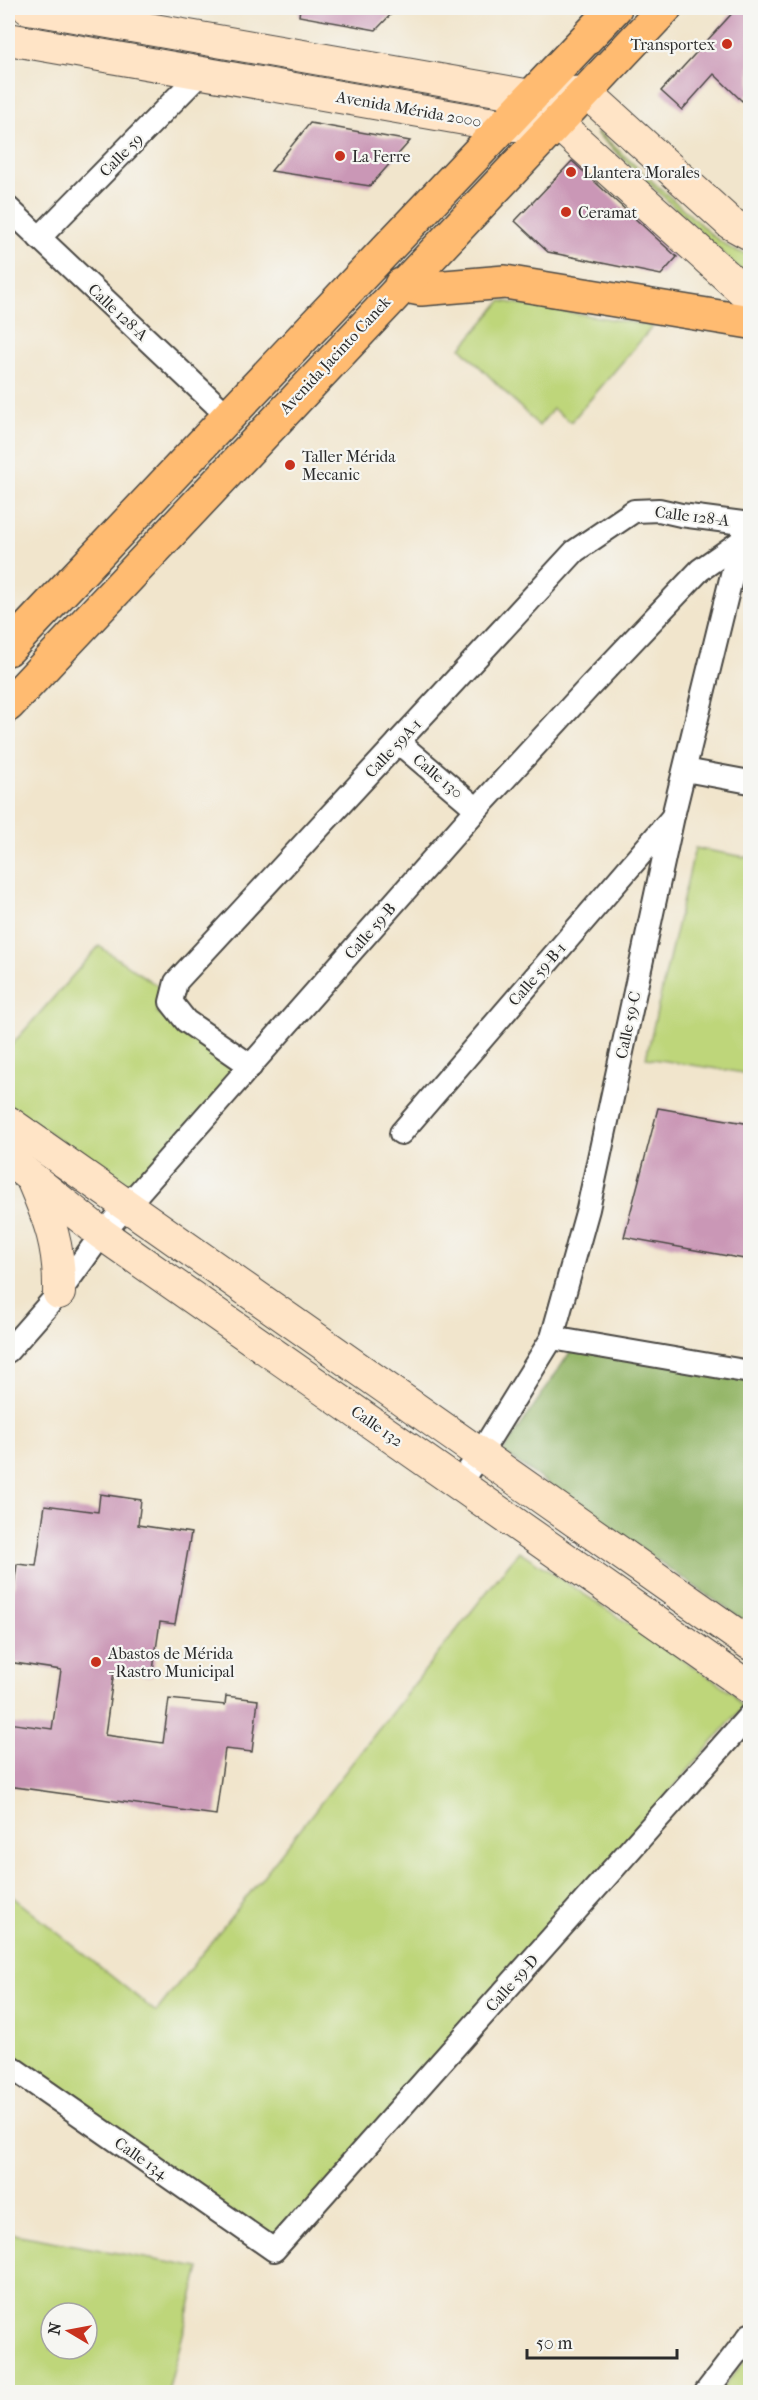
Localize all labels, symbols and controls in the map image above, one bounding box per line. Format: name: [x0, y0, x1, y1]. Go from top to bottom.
place label: Transportex: [630, 35, 716, 54]
marker: Transportex: [720, 37, 734, 51]
street label: Avenida Mérida 2000: [334, 87, 483, 131]
street label: Calle 59: [95, 129, 147, 181]
place label: La Ferre: [352, 147, 410, 166]
marker: La Ferre: [333, 149, 347, 163]
place label: Llantera Morales: [583, 163, 700, 182]
marker: Llantera Morales: [564, 165, 578, 179]
place label: Ceramat: [578, 203, 638, 222]
marker: Ceramat: [559, 205, 573, 219]
street label: Calle 128-A: [84, 280, 152, 345]
street label: Avenida Jacinto Canek: [275, 292, 395, 418]
place label: Taller Mérida Mecanic: [302, 447, 396, 484]
marker: Taller Mérida Mecanic: [283, 458, 297, 472]
street label: Calle 128-A: [654, 502, 731, 530]
street label: Calle 59A-1: [361, 715, 425, 781]
street label: Calle 130: [409, 750, 467, 802]
street label: Calle 59-B: [340, 899, 400, 963]
street label: Calle 59-B-1: [504, 938, 570, 1010]
street label: Calle 59-C: [612, 990, 644, 1060]
street label: Calle 132: [347, 1401, 407, 1451]
place label: Abastos de Mérida - Rastro Municipal: [107, 1644, 235, 1681]
marker: Abastos de Mérida - Rastro Municipal: [89, 1655, 103, 1669]
street label: Calle 59-D: [482, 1951, 542, 2015]
street label: Calle 134: [111, 2133, 171, 2183]
north arrow: [39, 2301, 99, 2361]
text: N: [44, 2320, 65, 2336]
scale bar: [527, 2322, 677, 2360]
text: 50 m: [536, 2333, 573, 2354]

